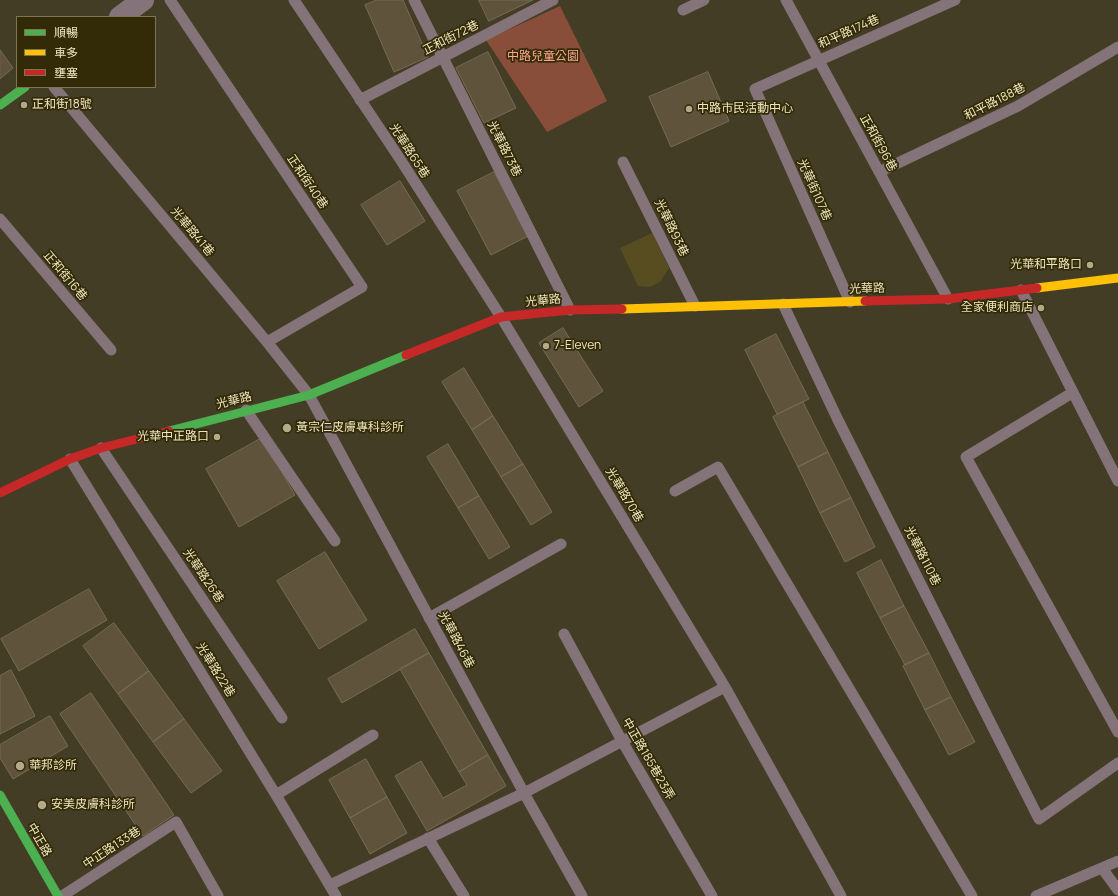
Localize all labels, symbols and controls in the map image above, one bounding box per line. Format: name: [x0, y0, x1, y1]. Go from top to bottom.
street label: 和平路174巷: [816, 12, 882, 52]
legend: [16, 16, 156, 88]
street label: 正和街72巷: [421, 18, 481, 58]
text: 順暢: [54, 24, 78, 41]
text: 車多: [54, 44, 78, 61]
park label: 中路兒童公園: [507, 50, 579, 64]
text: 壅塞: [54, 64, 78, 81]
street label: 和平路188巷: [962, 80, 1028, 124]
place label: 正和街18號: [32, 98, 92, 112]
marker: 正和街18號: [19, 100, 29, 110]
place label: 中路市民活動中心: [697, 102, 793, 116]
marker: 中路市民活動中心: [684, 104, 694, 114]
street label: 正和街96巷: [856, 112, 900, 174]
street label: 光華路73巷: [484, 119, 524, 179]
street label: 光華路65巷: [386, 121, 432, 181]
street label: 正和街40巷: [284, 152, 330, 212]
street label: 光華街107巷: [794, 157, 834, 223]
street label: 光華路93巷: [651, 197, 691, 259]
street label: 光華路41巷: [167, 204, 217, 260]
street label: 正和街16巷: [40, 248, 90, 304]
place label: 光華和平路口: [1010, 258, 1082, 272]
marker: 光華和平路口: [1085, 260, 1095, 270]
street label: 光華路: [849, 281, 885, 297]
street label: 光華路: [524, 292, 562, 310]
place label: 全家便利商店: [961, 301, 1033, 315]
marker: 全家便利商店: [1036, 303, 1046, 313]
place label: 7-Eleven: [554, 339, 601, 353]
marker: 7-Eleven: [541, 341, 551, 351]
street label: 光華路: [215, 390, 253, 412]
place label: 黃宗仁皮膚專科診所: [296, 421, 404, 435]
marker: 黃宗仁皮膚專科診所: [281, 422, 293, 434]
place label: 光華中正路口: [137, 430, 209, 444]
marker: 光華中正路口: [212, 432, 222, 442]
street label: 光華路70巷: [602, 465, 646, 525]
street label: 光華路110巷: [901, 524, 943, 588]
street label: 光華路26巷: [180, 546, 226, 606]
street label: 光華路46巷: [435, 609, 477, 671]
street label: 光華路22巷: [193, 640, 237, 700]
street label: 中正路185巷23弄: [619, 716, 677, 802]
place label: 華邦診所: [29, 759, 77, 773]
marker: 華邦診所: [14, 760, 26, 772]
place label: 安美皮膚科診所: [51, 798, 135, 812]
marker: 安美皮膚科診所: [36, 799, 48, 811]
street label: 中正路: [24, 821, 54, 859]
street label: 中正路133巷: [80, 824, 144, 872]

